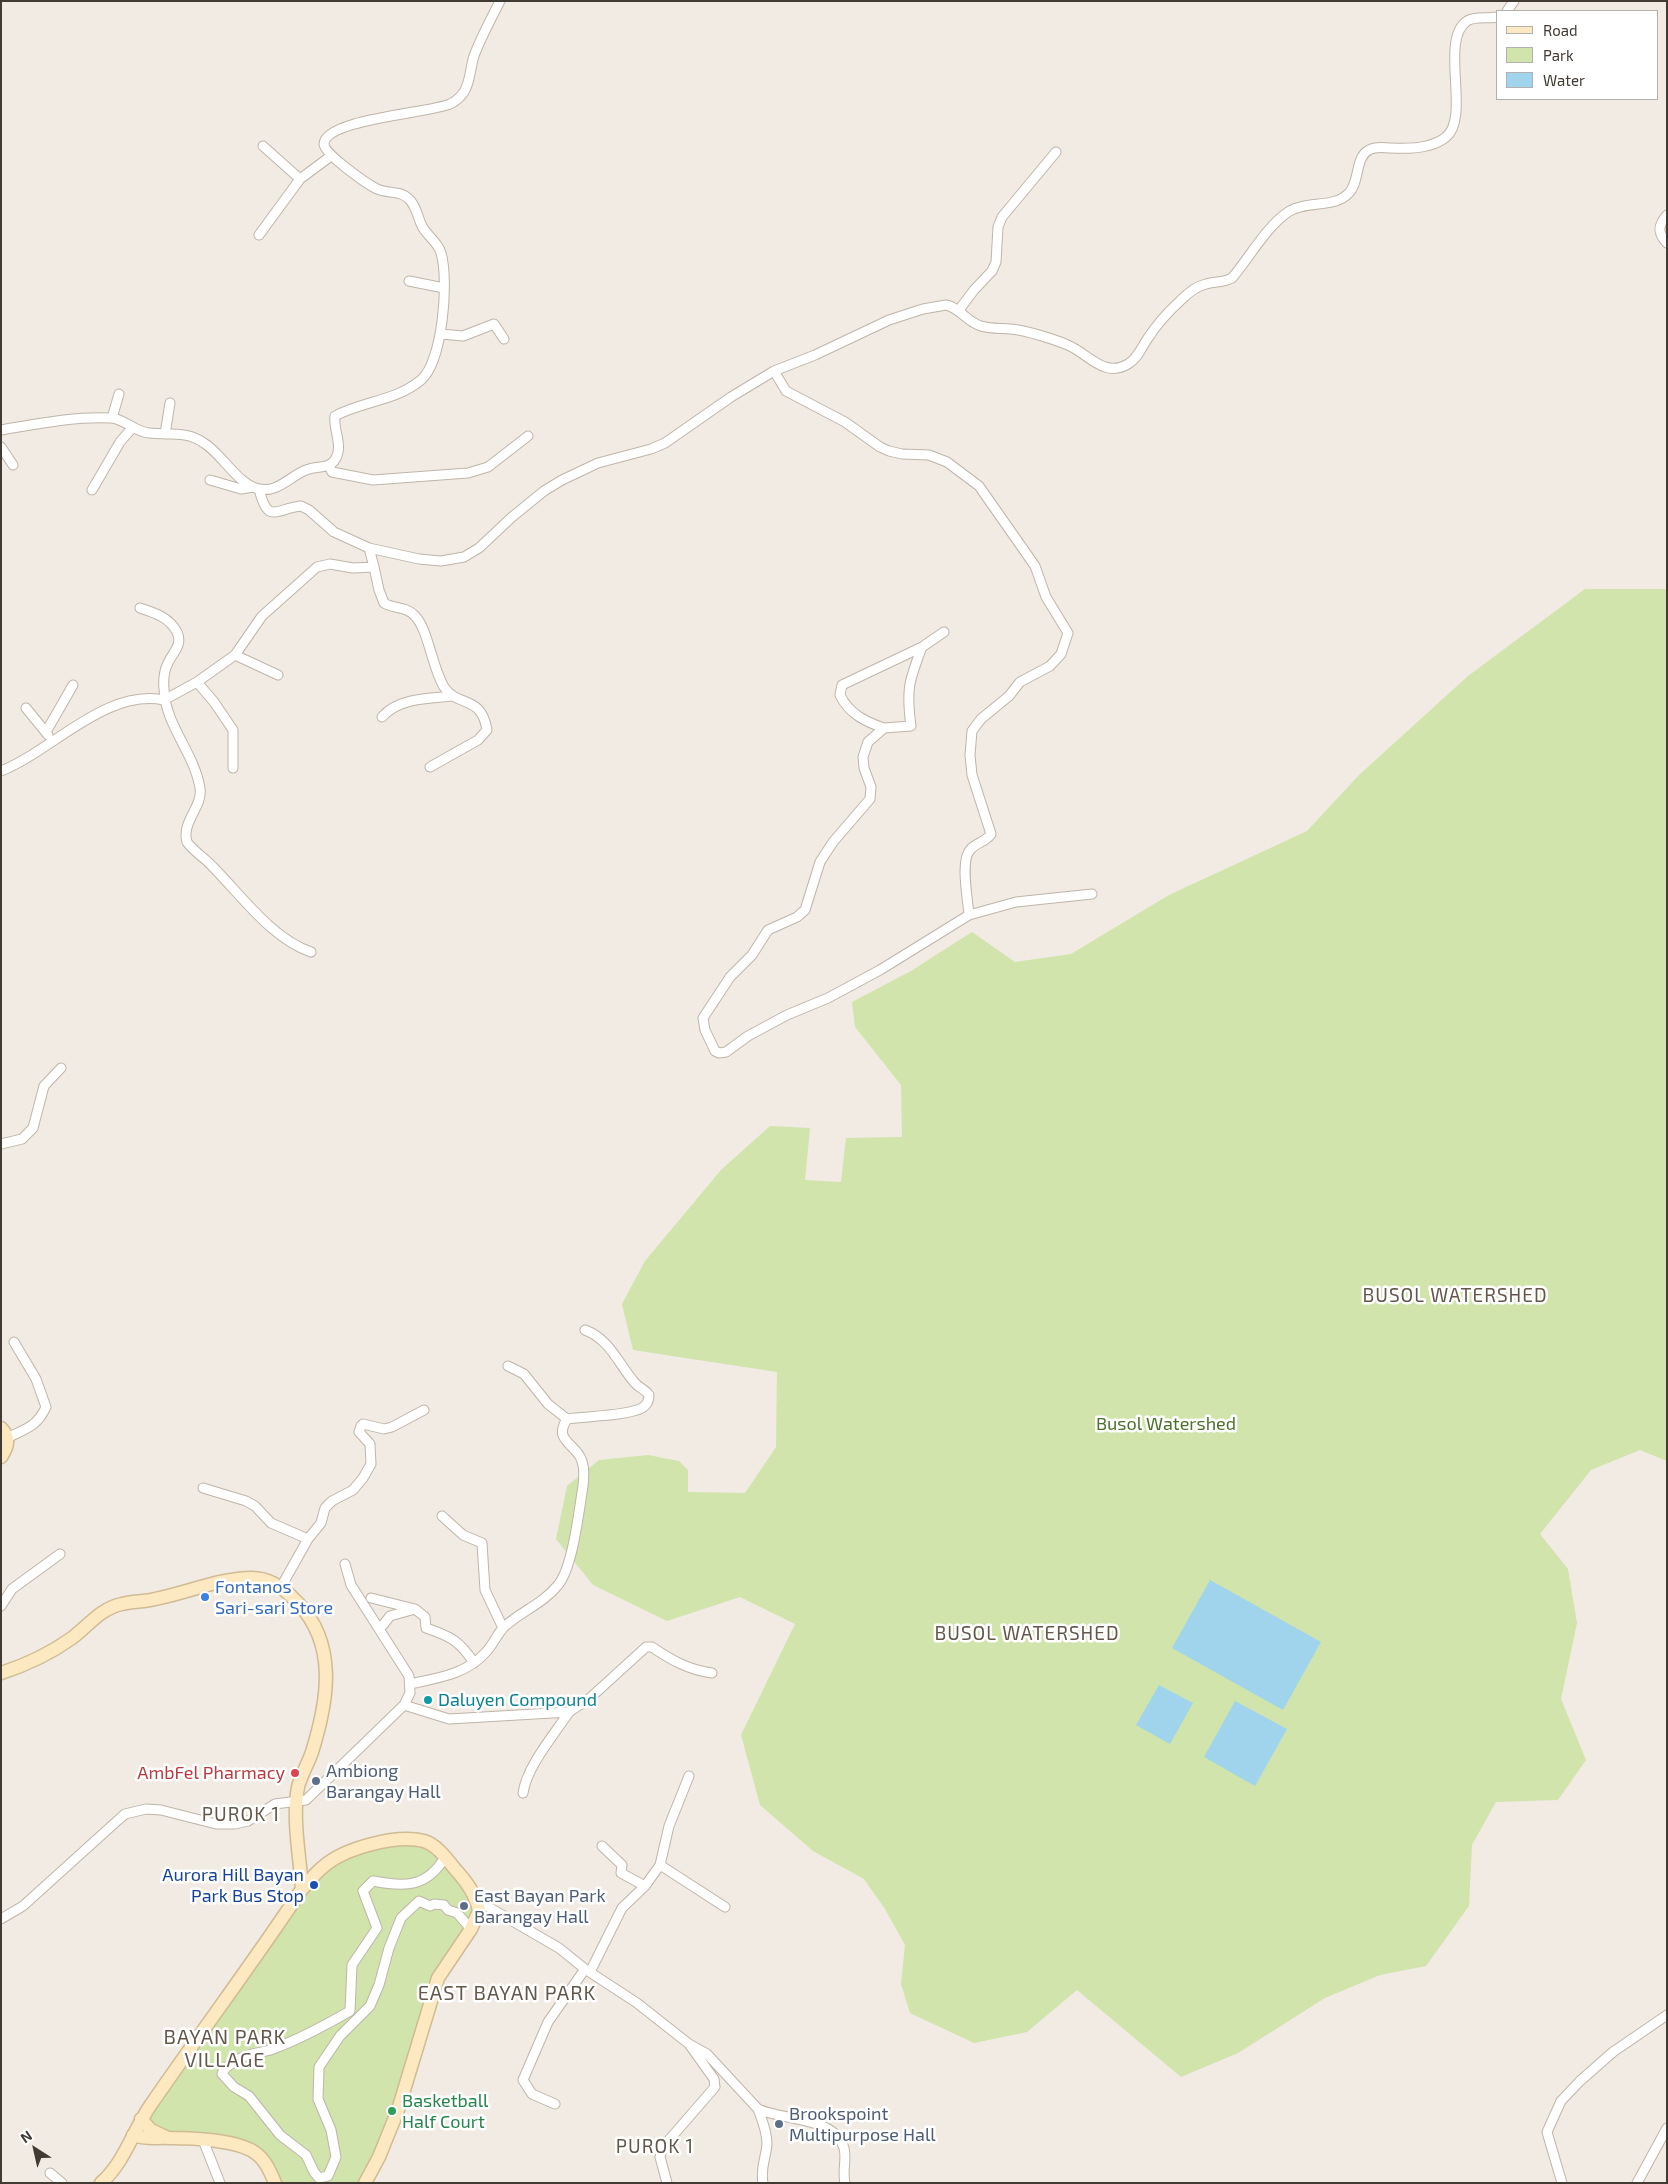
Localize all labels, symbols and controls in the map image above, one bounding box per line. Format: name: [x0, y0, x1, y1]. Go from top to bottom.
legend: [1496, 10, 1658, 100]
text: Road: [1543, 21, 1578, 39]
text: Park: [1543, 46, 1574, 64]
text: Water: [1543, 71, 1585, 89]
district label: BUSOL WATERSHED: [1361, 1285, 1549, 1307]
park label: Busol Watershed: [1096, 1413, 1236, 1435]
place label: Fontanos Sari-sari Store: [215, 1576, 333, 1618]
marker: Fontanos Sari-sari Store: [199, 1591, 211, 1603]
district label: BUSOL WATERSHED: [933, 1623, 1121, 1645]
place label: Daluyen Compound: [438, 1689, 597, 1711]
marker: Daluyen Compound: [422, 1694, 434, 1706]
place label: Ambiong Barangay Hall: [326, 1760, 441, 1802]
place label: AmbFel Pharmacy: [137, 1762, 285, 1784]
marker: AmbFel Pharmacy: [289, 1767, 301, 1779]
marker: Ambiong Barangay Hall: [310, 1775, 322, 1787]
district label: PUROK 1: [201, 1804, 281, 1826]
place label: Aurora Hill Bayan Park Bus Stop: [162, 1864, 304, 1906]
marker: Aurora Hill Bayan Park Bus Stop: [308, 1879, 320, 1891]
place label: East Bayan Park Barangay Hall: [474, 1885, 606, 1928]
marker: East Bayan Park Barangay Hall: [458, 1900, 470, 1912]
district label: EAST BAYAN PARK: [416, 1981, 598, 2005]
district label: BAYAN PARK VILLAGE: [162, 2025, 288, 2072]
place label: Basketball Half Court: [402, 2090, 488, 2132]
place label: Brookspoint Multipurpose Hall: [789, 2103, 936, 2146]
marker: Basketball Half Court: [386, 2105, 398, 2117]
marker: Brookspoint Multipurpose Hall: [773, 2118, 785, 2130]
north arrow: [10, 2124, 60, 2174]
text: N: [17, 2126, 35, 2146]
district label: PUROK 1: [615, 2136, 695, 2158]

